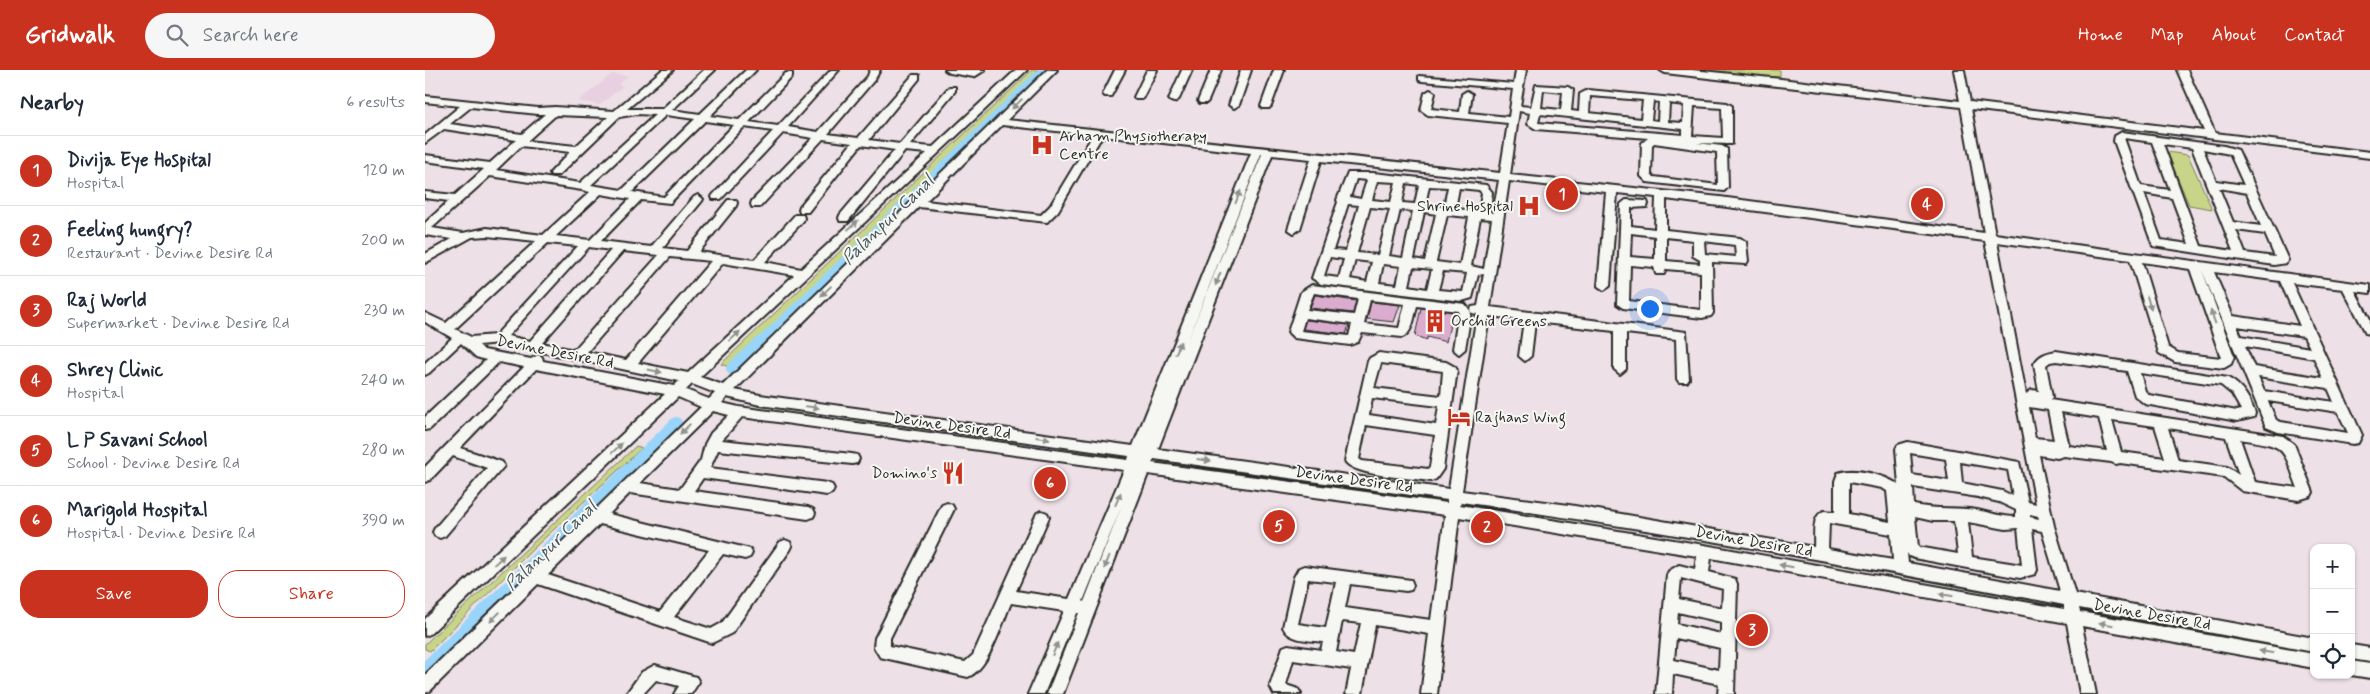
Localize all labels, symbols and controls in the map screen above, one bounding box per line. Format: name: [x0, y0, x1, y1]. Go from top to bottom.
search box: [145, 13, 495, 58]
text: Gridwalk: [25, 20, 115, 51]
icon: search: [163, 21, 191, 49]
text: Search here: [203, 23, 298, 48]
text: Home: [2078, 23, 2123, 47]
text: Map: [2151, 23, 2184, 47]
text: About: [2212, 23, 2256, 47]
text: Contact: [2284, 23, 2345, 47]
text: Nearby: [20, 89, 84, 117]
text: 6 results: [346, 92, 405, 113]
one-way arrow: [1012, 98, 1024, 110]
place label: Arham Physiotherapy Centre: [1059, 126, 1207, 165]
hospital icon: Arham Physiotherapy Centre: [1029, 132, 1055, 158]
text: Divija Eye Hospital: [67, 148, 211, 173]
text: 1: [32, 160, 40, 181]
text: 120 m: [363, 160, 405, 181]
water label: Palanpur Canal: [837, 169, 941, 270]
text: Hospital: [67, 173, 124, 194]
pin: 1: [1546, 175, 1578, 213]
pin: 4: [1911, 185, 1943, 223]
one-way arrow: [1235, 190, 1243, 205]
hospital icon: Shrine Hospital: [1516, 193, 1542, 219]
place label: Shrine Hospital: [1417, 196, 1513, 217]
text: Feeling hungry?: [67, 218, 192, 243]
one-way arrow: [847, 219, 859, 231]
text: 2: [32, 230, 40, 251]
text: 200 m: [361, 230, 405, 251]
text: Restaurant · Devine Desire Rd: [67, 243, 273, 264]
one-way arrow: [1214, 272, 1222, 287]
one-way arrow: [820, 285, 832, 297]
text: Raj World: [67, 288, 147, 313]
your location: [1637, 296, 1663, 322]
one-way arrow: [2146, 296, 2154, 311]
text: 3: [32, 300, 40, 321]
text: 230 m: [364, 300, 405, 321]
building icon: Orchid Greens: [1422, 308, 1448, 334]
one-way arrow: [2209, 309, 2216, 324]
place label: Orchid Greens: [1451, 311, 1547, 332]
text: Supermarket · Devine Desire Rd: [67, 313, 290, 334]
street label: Devine Desire Rd: [495, 330, 615, 374]
one-way arrow: [728, 330, 740, 342]
one-way arrow: [1175, 341, 1183, 356]
text: Shrey Clinic: [67, 358, 163, 383]
one-way arrow: [647, 367, 662, 375]
text: 4: [31, 370, 41, 391]
text: 240 m: [361, 370, 405, 391]
text: Hospital: [67, 383, 124, 404]
one-way arrow: [805, 403, 821, 411]
hotel icon: Rajhans Wing: [1446, 404, 1472, 430]
street label: Devine Desire Rd: [892, 407, 1012, 445]
place label: Rajhans Wing: [1475, 407, 1566, 429]
one-way arrow: [679, 423, 691, 435]
text: L P Savani School: [67, 428, 208, 453]
one-way arrow: [1035, 434, 1051, 442]
text: 5: [31, 440, 41, 461]
text: 280 m: [362, 440, 405, 461]
one-way arrow: [610, 442, 622, 454]
text: School · Devine Desire Rd: [67, 453, 240, 474]
one-way arrow: [1196, 456, 1212, 464]
restaurant icon: Domino's: [940, 460, 966, 486]
street label: Devine Desire Rd: [1294, 461, 1414, 499]
place label: Domino's: [871, 463, 937, 484]
pin: 6: [1034, 464, 1066, 502]
one-way arrow: [1114, 492, 1122, 506]
water label: Palanpur Canal: [500, 495, 604, 596]
text: Marigold Hospital: [67, 498, 208, 523]
pin: 5: [1263, 507, 1295, 545]
pin: 2: [1471, 508, 1503, 546]
text: 6: [32, 510, 40, 531]
text: 390 m: [362, 510, 405, 531]
street label: Devine Desire Rd: [1694, 521, 1814, 563]
text: Hospital · Devine Desire Rd: [67, 523, 255, 544]
map controls: [2310, 544, 2355, 679]
button: +: [2310, 544, 2355, 589]
one-way arrow: [492, 554, 504, 566]
one-way arrow: [1102, 555, 1110, 569]
one-way arrow: [1778, 561, 1794, 569]
button: Save: [20, 570, 208, 618]
button: Share: [218, 570, 405, 618]
button: −: [2310, 589, 2355, 634]
one-way arrow: [1938, 590, 1954, 598]
street label: Devine Desire Rd: [2092, 594, 2212, 636]
one-way arrow: [489, 611, 501, 623]
pin: 3: [1736, 611, 1768, 649]
one-way arrow: [2097, 619, 2113, 627]
button: locate: [2310, 634, 2355, 679]
one-way arrow: [1051, 642, 1059, 656]
one-way arrow: [2257, 648, 2273, 656]

